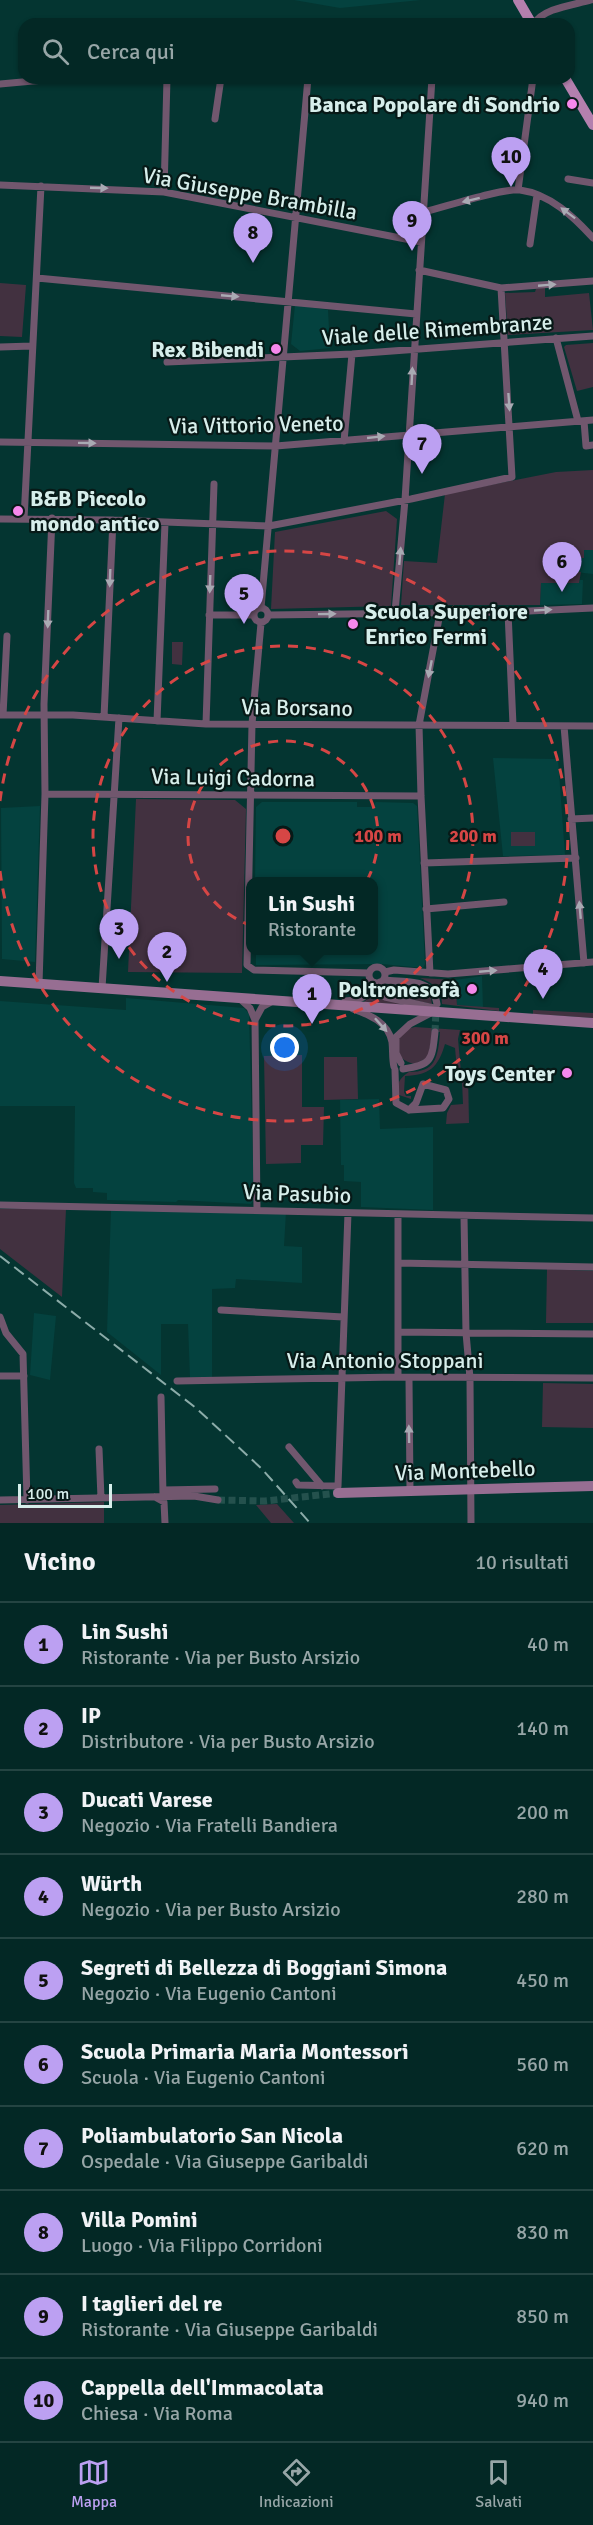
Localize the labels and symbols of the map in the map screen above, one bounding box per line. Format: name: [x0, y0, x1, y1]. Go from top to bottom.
place label: Banca Popolare di Sondrio: [309, 91, 560, 118]
marker: Banca Popolare di Sondrio: [565, 97, 579, 111]
pin: 10: [492, 138, 530, 187]
street label: Via Giuseppe Brambilla: [140, 161, 359, 226]
one-way arrow: [90, 184, 109, 193]
one-way arrow: [462, 196, 480, 206]
pin: 9: [392, 202, 432, 251]
one-way arrow: [560, 207, 576, 219]
pin: 8: [234, 214, 272, 263]
one-way arrow: [538, 280, 557, 290]
one-way arrow: [220, 291, 239, 300]
street label: Viale delle Rimembranze: [321, 308, 553, 351]
place label: Rex Bibendi: [151, 336, 264, 363]
marker: Rex Bibendi: [269, 342, 283, 356]
one-way arrow: [408, 367, 417, 386]
one-way arrow: [504, 392, 513, 411]
street label: Via Vittorio Veneto: [168, 409, 344, 440]
pin: 7: [402, 424, 442, 474]
one-way arrow: [366, 432, 385, 442]
one-way arrow: [77, 438, 96, 448]
place label: B&B Piccolo mondo antico: [30, 485, 159, 537]
marker: B&B Piccolo mondo antico: [11, 504, 25, 518]
pin: 6: [542, 542, 582, 592]
one-way arrow: [395, 546, 405, 565]
one-way arrow: [106, 569, 115, 588]
pin: 5: [224, 574, 264, 624]
one-way arrow: [205, 575, 215, 594]
place label: Scuola Superiore Enrico Fermi: [365, 598, 528, 650]
one-way arrow: [533, 605, 552, 614]
one-way arrow: [43, 609, 52, 628]
one-way arrow: [317, 609, 336, 618]
marker: Scuola Superiore Enrico Fermi: [346, 617, 360, 631]
one-way arrow: [425, 660, 434, 679]
street label: Via Borsano: [241, 693, 353, 722]
street label: Via Luigi Cadorna: [151, 763, 315, 792]
text: 100 m: [354, 825, 402, 847]
text: 200 m: [449, 825, 497, 847]
centre of rings: [273, 826, 293, 846]
one-way arrow: [575, 901, 585, 920]
pin: 3: [100, 910, 138, 959]
pin: 2: [148, 932, 186, 982]
pin: 4: [524, 950, 562, 999]
one-way arrow: [479, 966, 498, 976]
pin: 1: [292, 974, 332, 1024]
place label: Poltronesofà: [338, 976, 460, 1003]
marker: Poltronesofà: [465, 982, 479, 996]
one-way arrow: [374, 1018, 388, 1033]
text: 300 m: [461, 1027, 509, 1049]
your location: [270, 1033, 299, 1062]
place label: Toys Center: [445, 1060, 555, 1087]
marker: Toys Center: [560, 1066, 574, 1080]
street label: Via Pasubio: [242, 1178, 352, 1209]
street label: Via Antonio Stoppani: [287, 1347, 483, 1374]
one-way arrow: [404, 1425, 414, 1444]
street label: Via Montebello: [394, 1455, 536, 1486]
scale bar: [18, 1481, 112, 1508]

